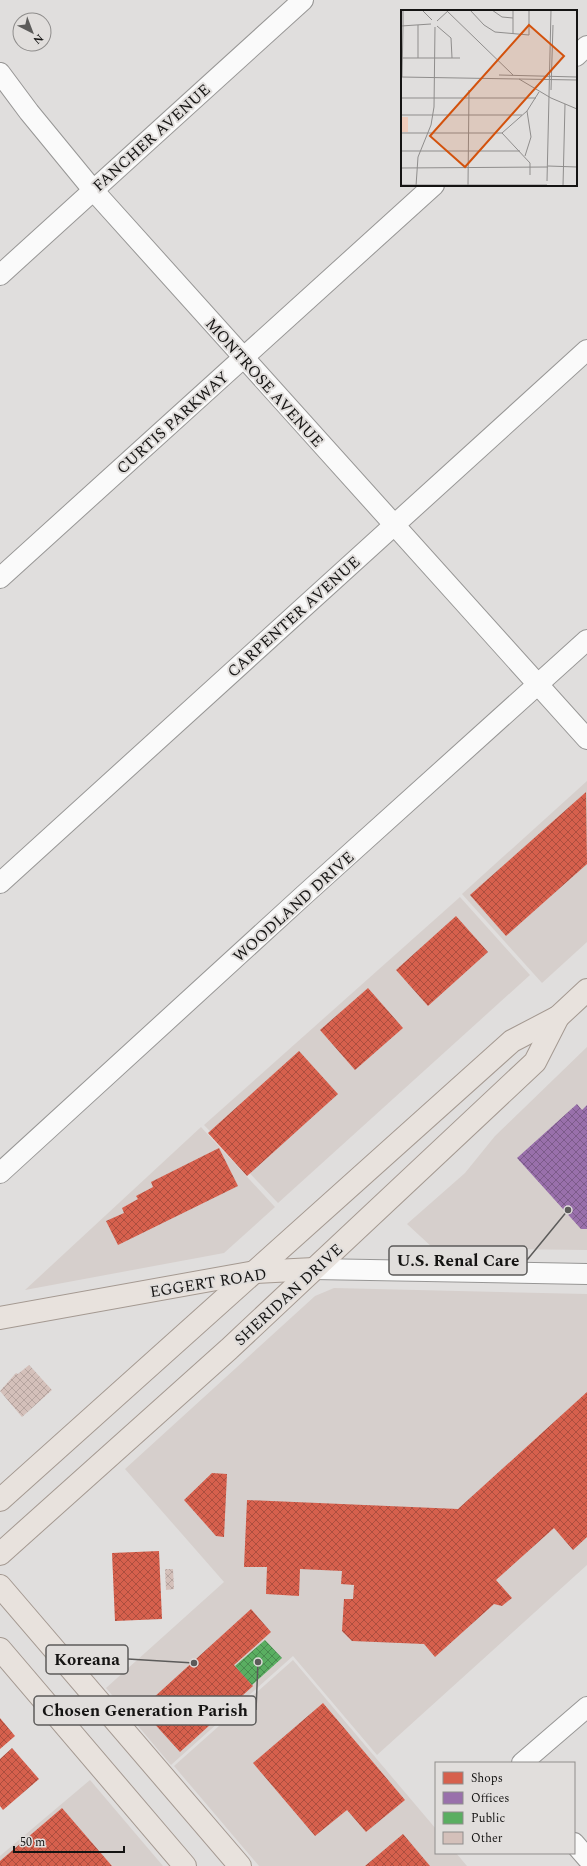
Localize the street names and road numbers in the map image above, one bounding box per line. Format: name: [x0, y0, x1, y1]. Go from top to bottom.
street label: FANCHER AVENUE: [87, 78, 216, 197]
street label: MONTROSE AVENUE: [199, 313, 329, 453]
street label: CURTIS PARKWAY: [111, 366, 234, 480]
street label: CARPENTER AVENUE: [222, 550, 366, 683]
street label: WOODLAND DRIVE: [228, 846, 360, 968]
street label: SHERIDAN DRIVE: [229, 1238, 348, 1352]
street label: EGGERT ROAD: [148, 1262, 268, 1304]

